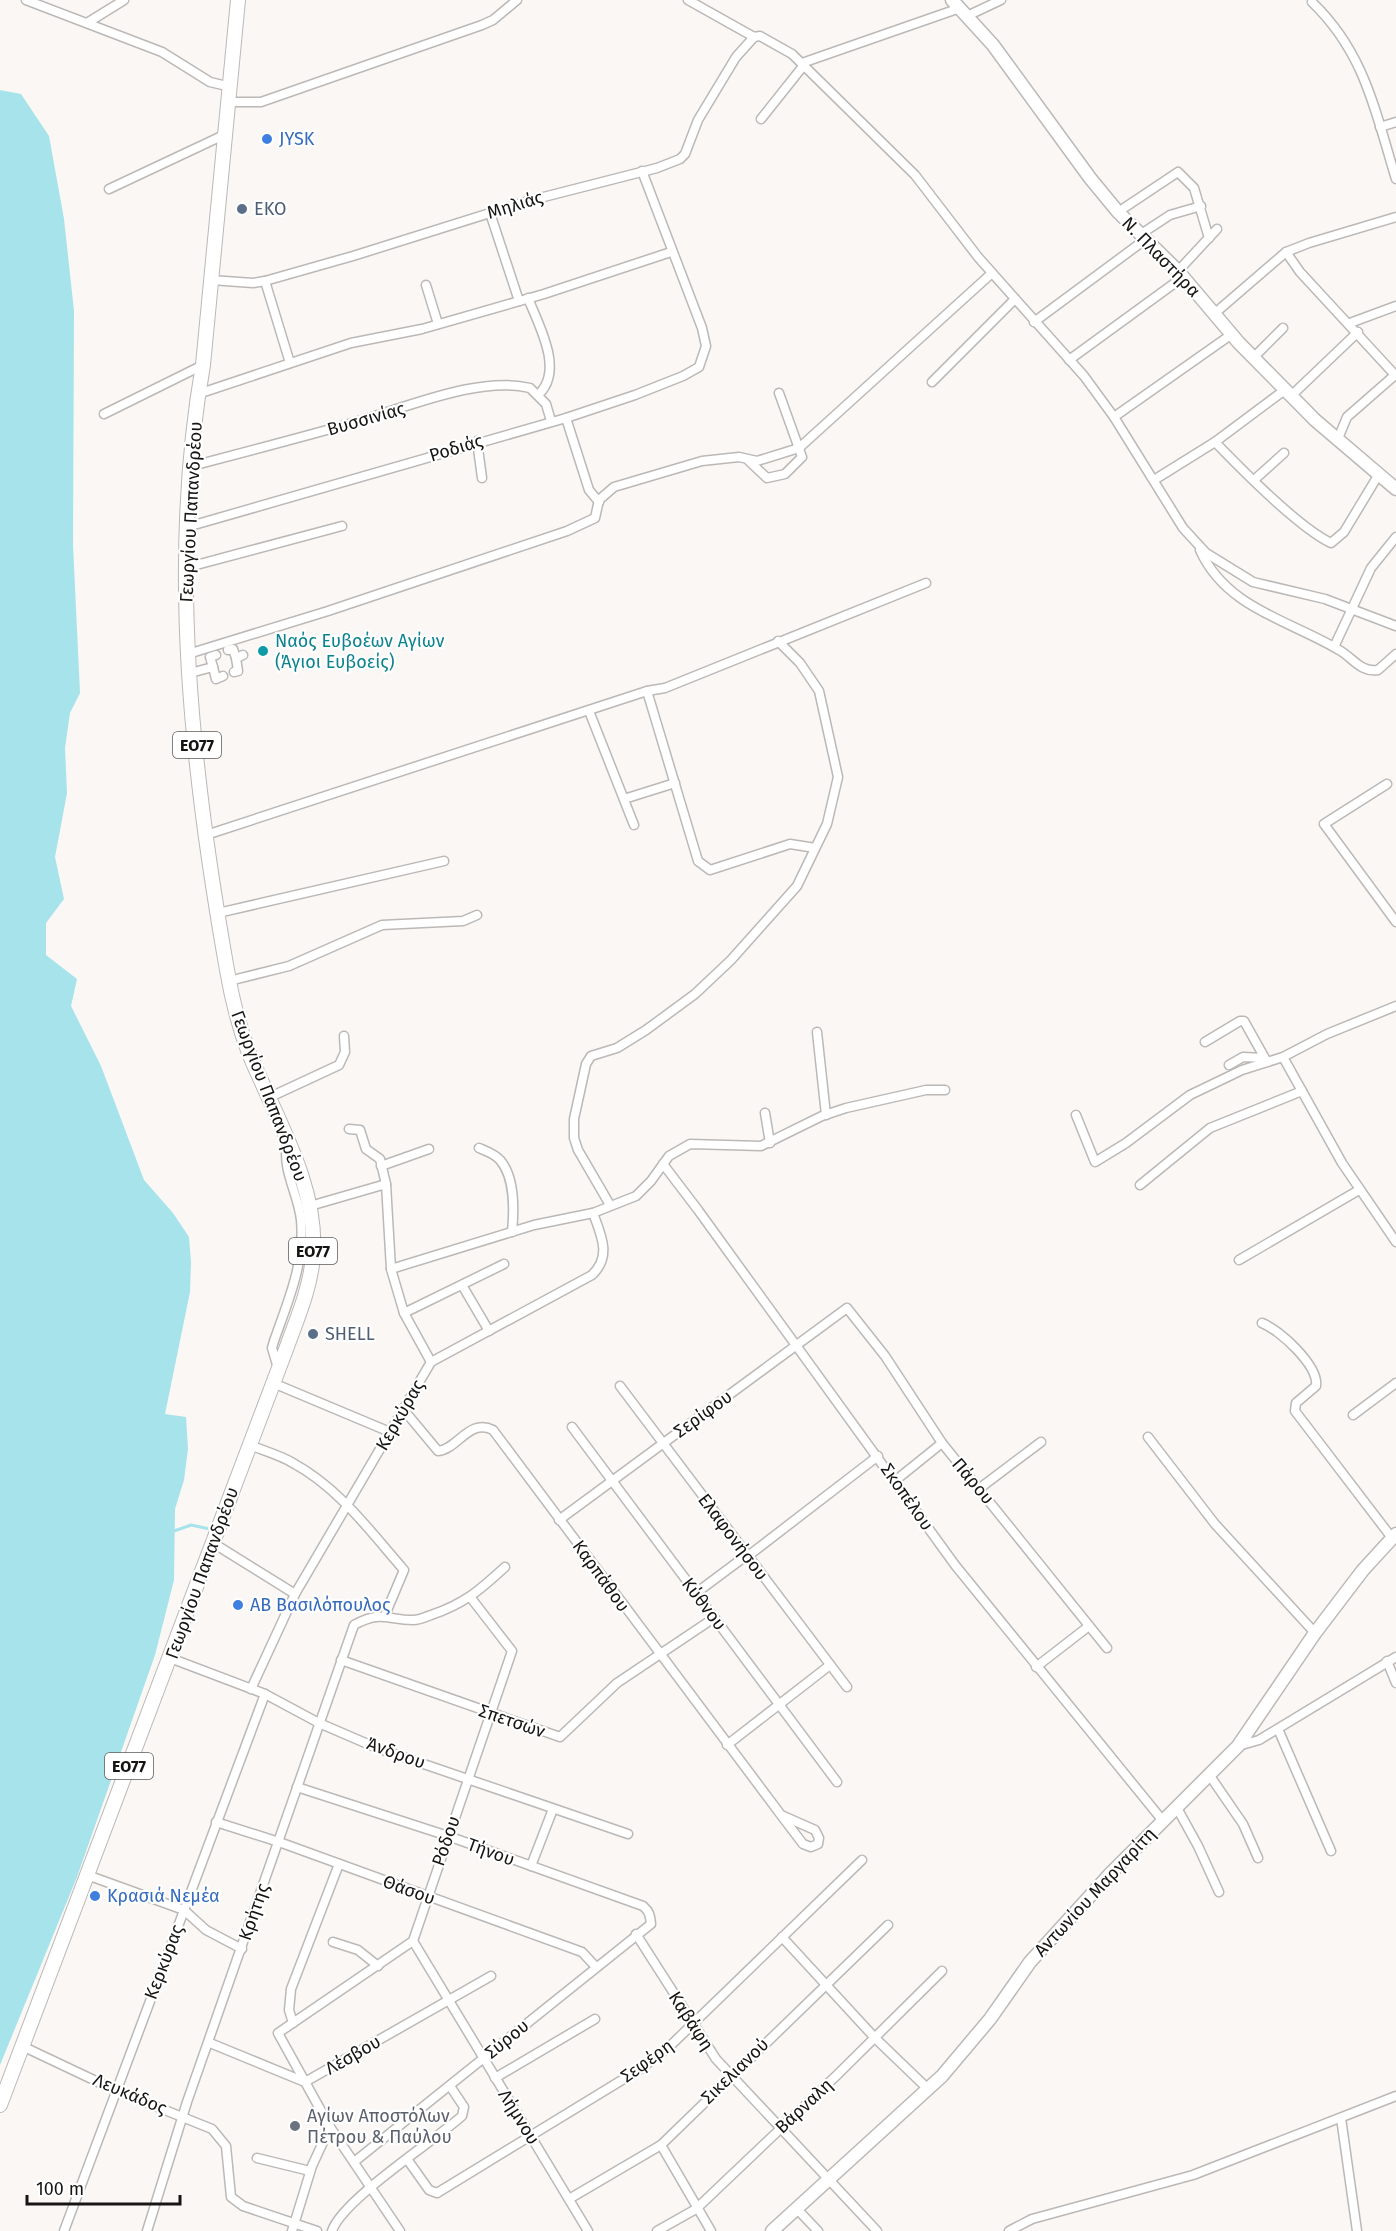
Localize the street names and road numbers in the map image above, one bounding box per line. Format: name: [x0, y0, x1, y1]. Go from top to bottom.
street label: Μηλιάς: [484, 186, 546, 224]
street label: Ν. Πλαστήρα: [1117, 212, 1205, 302]
street label: Βυσσινίας: [325, 397, 408, 441]
street label: Γεωργίου Παπανδρέου: [175, 421, 207, 603]
street label: Ροδιάς: [427, 429, 486, 467]
road number: ΕΟ77: [173, 732, 221, 758]
street label: Γεωργίου Παπανδρέου: [226, 1007, 312, 1185]
road number: ΕΟ77: [289, 1238, 337, 1264]
street label: Κερκύρας: [371, 1375, 429, 1454]
street label: Σερίφου: [670, 1385, 736, 1443]
street label: Πάρου: [947, 1453, 999, 1509]
street label: Σκοπέλου: [876, 1459, 938, 1535]
street label: Γεωργίου Παπανδρέου: [161, 1484, 243, 1662]
street label: Ελαφονήσου: [693, 1489, 773, 1585]
street label: Καρπάθου: [568, 1536, 634, 1616]
street label: Κύθνου: [677, 1573, 731, 1635]
street label: Σπετσών: [476, 1699, 548, 1743]
street label: Άνδρου: [364, 1732, 428, 1774]
road number: ΕΟ77: [105, 1753, 153, 1779]
street label: Ρόδου: [427, 1813, 465, 1869]
street label: Αντωνίου Μαργαρίτη: [1029, 1823, 1161, 1961]
street label: Τήνου: [464, 1833, 518, 1871]
street label: Θάσου: [380, 1870, 438, 1910]
street label: Κρήτης: [234, 1880, 274, 1943]
street label: Κερκύρας: [140, 1921, 188, 2002]
street label: Καβάφη: [664, 1987, 718, 2055]
street label: Σύρου: [481, 2015, 533, 2063]
street label: Λέσβου: [321, 2030, 385, 2080]
street label: Σικελιανού: [697, 2033, 773, 2109]
street label: Σεφέρη: [616, 2035, 678, 2087]
street label: Λευκάδος: [90, 2069, 171, 2120]
street label: Βάρναλη: [771, 2074, 837, 2138]
street label: Λήμνου: [494, 2085, 544, 2149]

